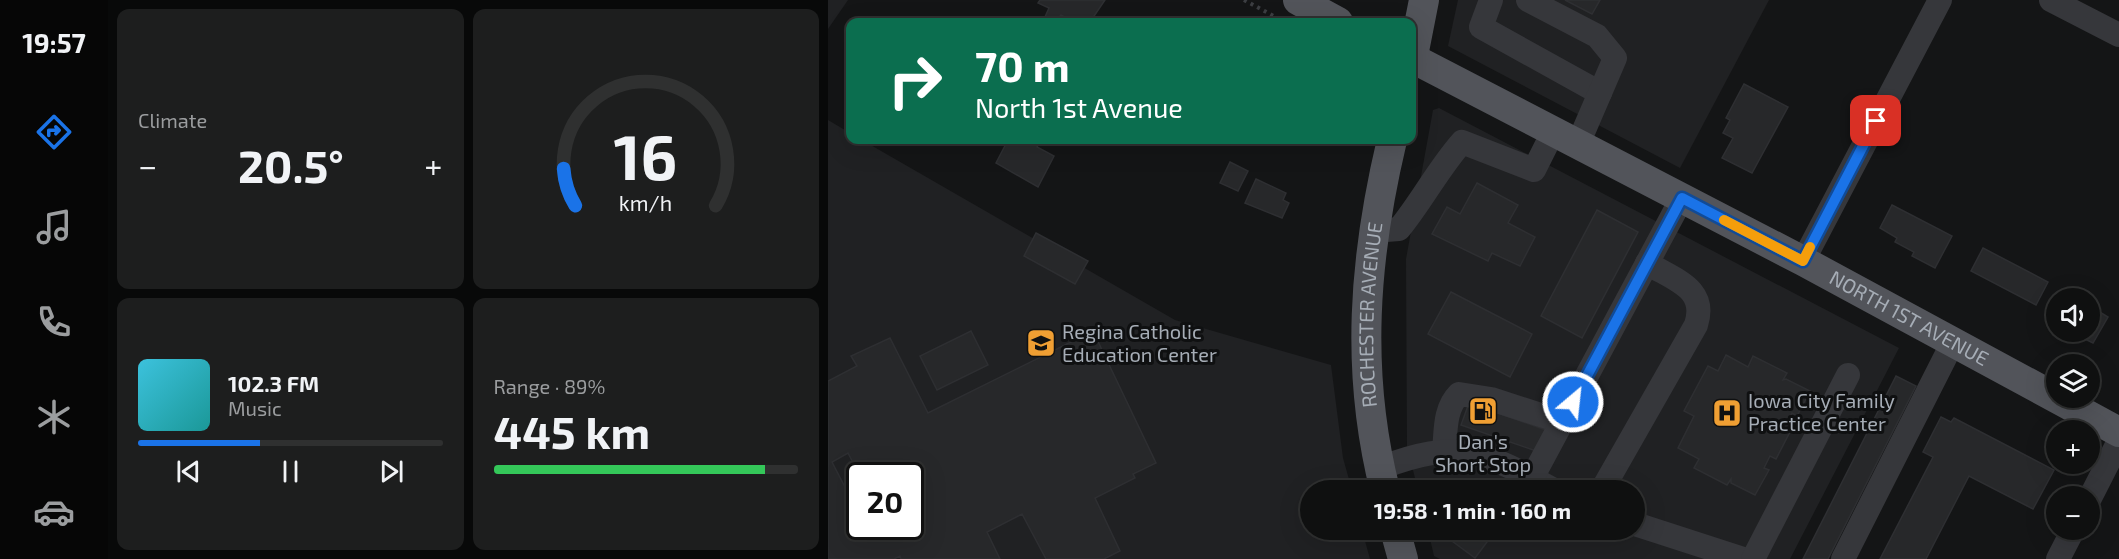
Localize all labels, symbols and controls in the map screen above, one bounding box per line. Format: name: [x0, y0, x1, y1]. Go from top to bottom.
text: 19:57: [22, 26, 86, 58]
text: 70 m: [975, 40, 1070, 90]
icon: right: [876, 42, 954, 120]
text: North 1st Avenue: [975, 91, 1183, 123]
pin: [1850, 95, 1901, 146]
icon: arrive: [1859, 104, 1892, 137]
text: Climate: [138, 108, 207, 132]
icon: directions: [33, 111, 75, 153]
text: 16: [614, 118, 678, 193]
text: 20.5°: [238, 138, 344, 192]
text: −: [138, 145, 157, 185]
text: +: [424, 145, 443, 185]
text: km/h: [619, 190, 672, 215]
icon: music: [33, 206, 75, 248]
street label: ROCHESTER AVENUE: [1353, 220, 1387, 409]
street label: NORTH 1ST AVENUE: [1826, 265, 1993, 370]
map controls: [2046, 288, 2100, 540]
button: sound: [2046, 288, 2100, 342]
icon: phone: [33, 301, 75, 343]
place label: Regina Catholic Education Center: [1062, 319, 1217, 366]
school or university icon: Regina Catholic Education Center: [1025, 327, 1057, 359]
button: layers: [2046, 354, 2100, 408]
text: 102.3 FM: [228, 370, 319, 396]
position arrow: [1541, 370, 1605, 434]
text: Range · 89%: [494, 374, 605, 398]
place label: Iowa City Family Practice Center: [1748, 388, 1895, 435]
fuel station icon: Dan's Short Stop: [1467, 395, 1499, 427]
icon: climate: [33, 396, 75, 438]
text: Music: [228, 396, 282, 420]
hospital icon: Iowa City Family Practice Center: [1711, 397, 1743, 429]
text: 445 km: [494, 404, 650, 458]
button: +: [2046, 420, 2100, 474]
place label: Dan's Short Stop: [1435, 429, 1531, 476]
icon: previous: [172, 455, 205, 488]
icon: pause: [274, 455, 307, 488]
icon: next: [375, 455, 408, 488]
speed limit sign: 20: [846, 462, 924, 540]
button: −: [2046, 486, 2100, 540]
icon: car: [33, 491, 75, 533]
text: 19:58 · 1 min · 160 m: [1374, 497, 1571, 523]

